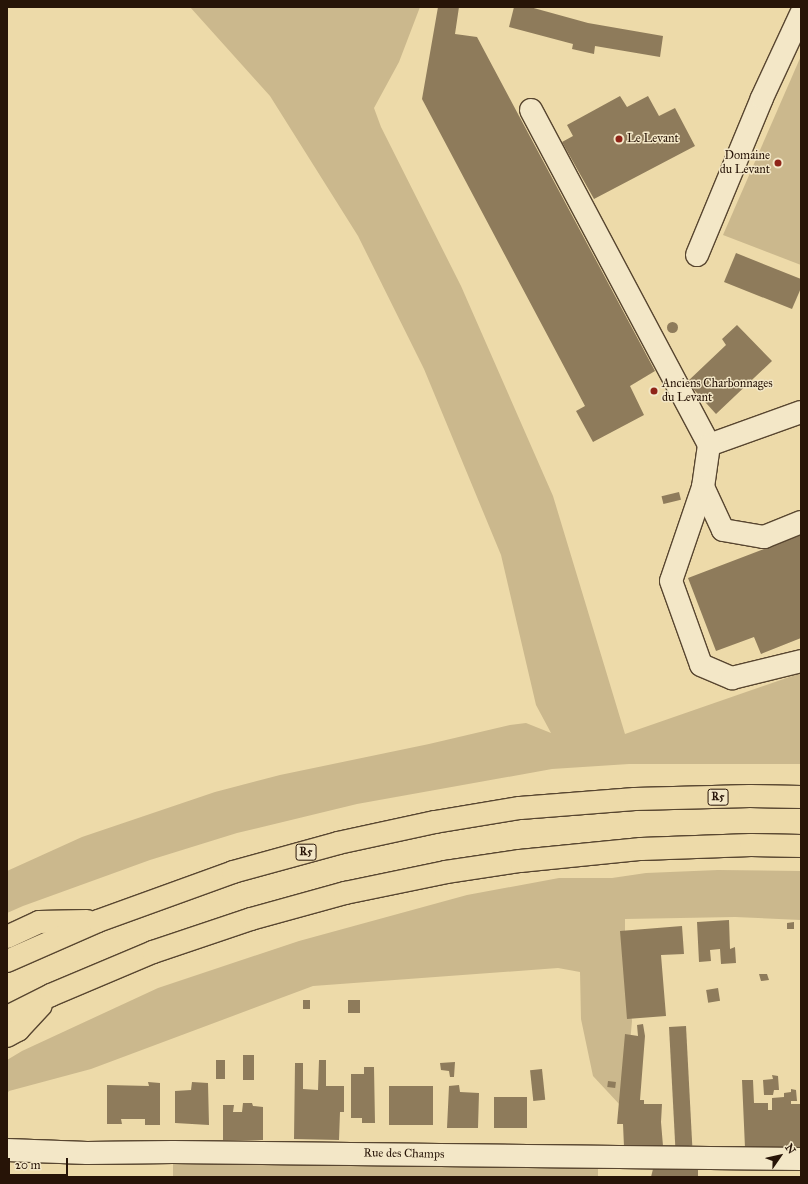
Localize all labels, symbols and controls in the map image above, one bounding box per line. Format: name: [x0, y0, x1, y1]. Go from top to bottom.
place label: Le Levant: [627, 132, 679, 146]
marker: Le Levant: [614, 134, 624, 144]
place label: Domaine du Levant: [720, 149, 770, 177]
marker: Domaine du Levant: [773, 158, 783, 168]
place label: Anciens Charbonnages du Levant: [662, 377, 773, 405]
marker: Anciens Charbonnages du Levant: [649, 386, 659, 396]
road number: R5: [707, 788, 729, 806]
road number: R5: [295, 843, 317, 861]
north arrow: [760, 1136, 800, 1176]
text: N: [782, 1142, 798, 1157]
street label: Rue des Champs: [364, 1146, 444, 1162]
scale bar: [10, 1150, 70, 1176]
text: 20 m: [15, 1158, 41, 1172]

